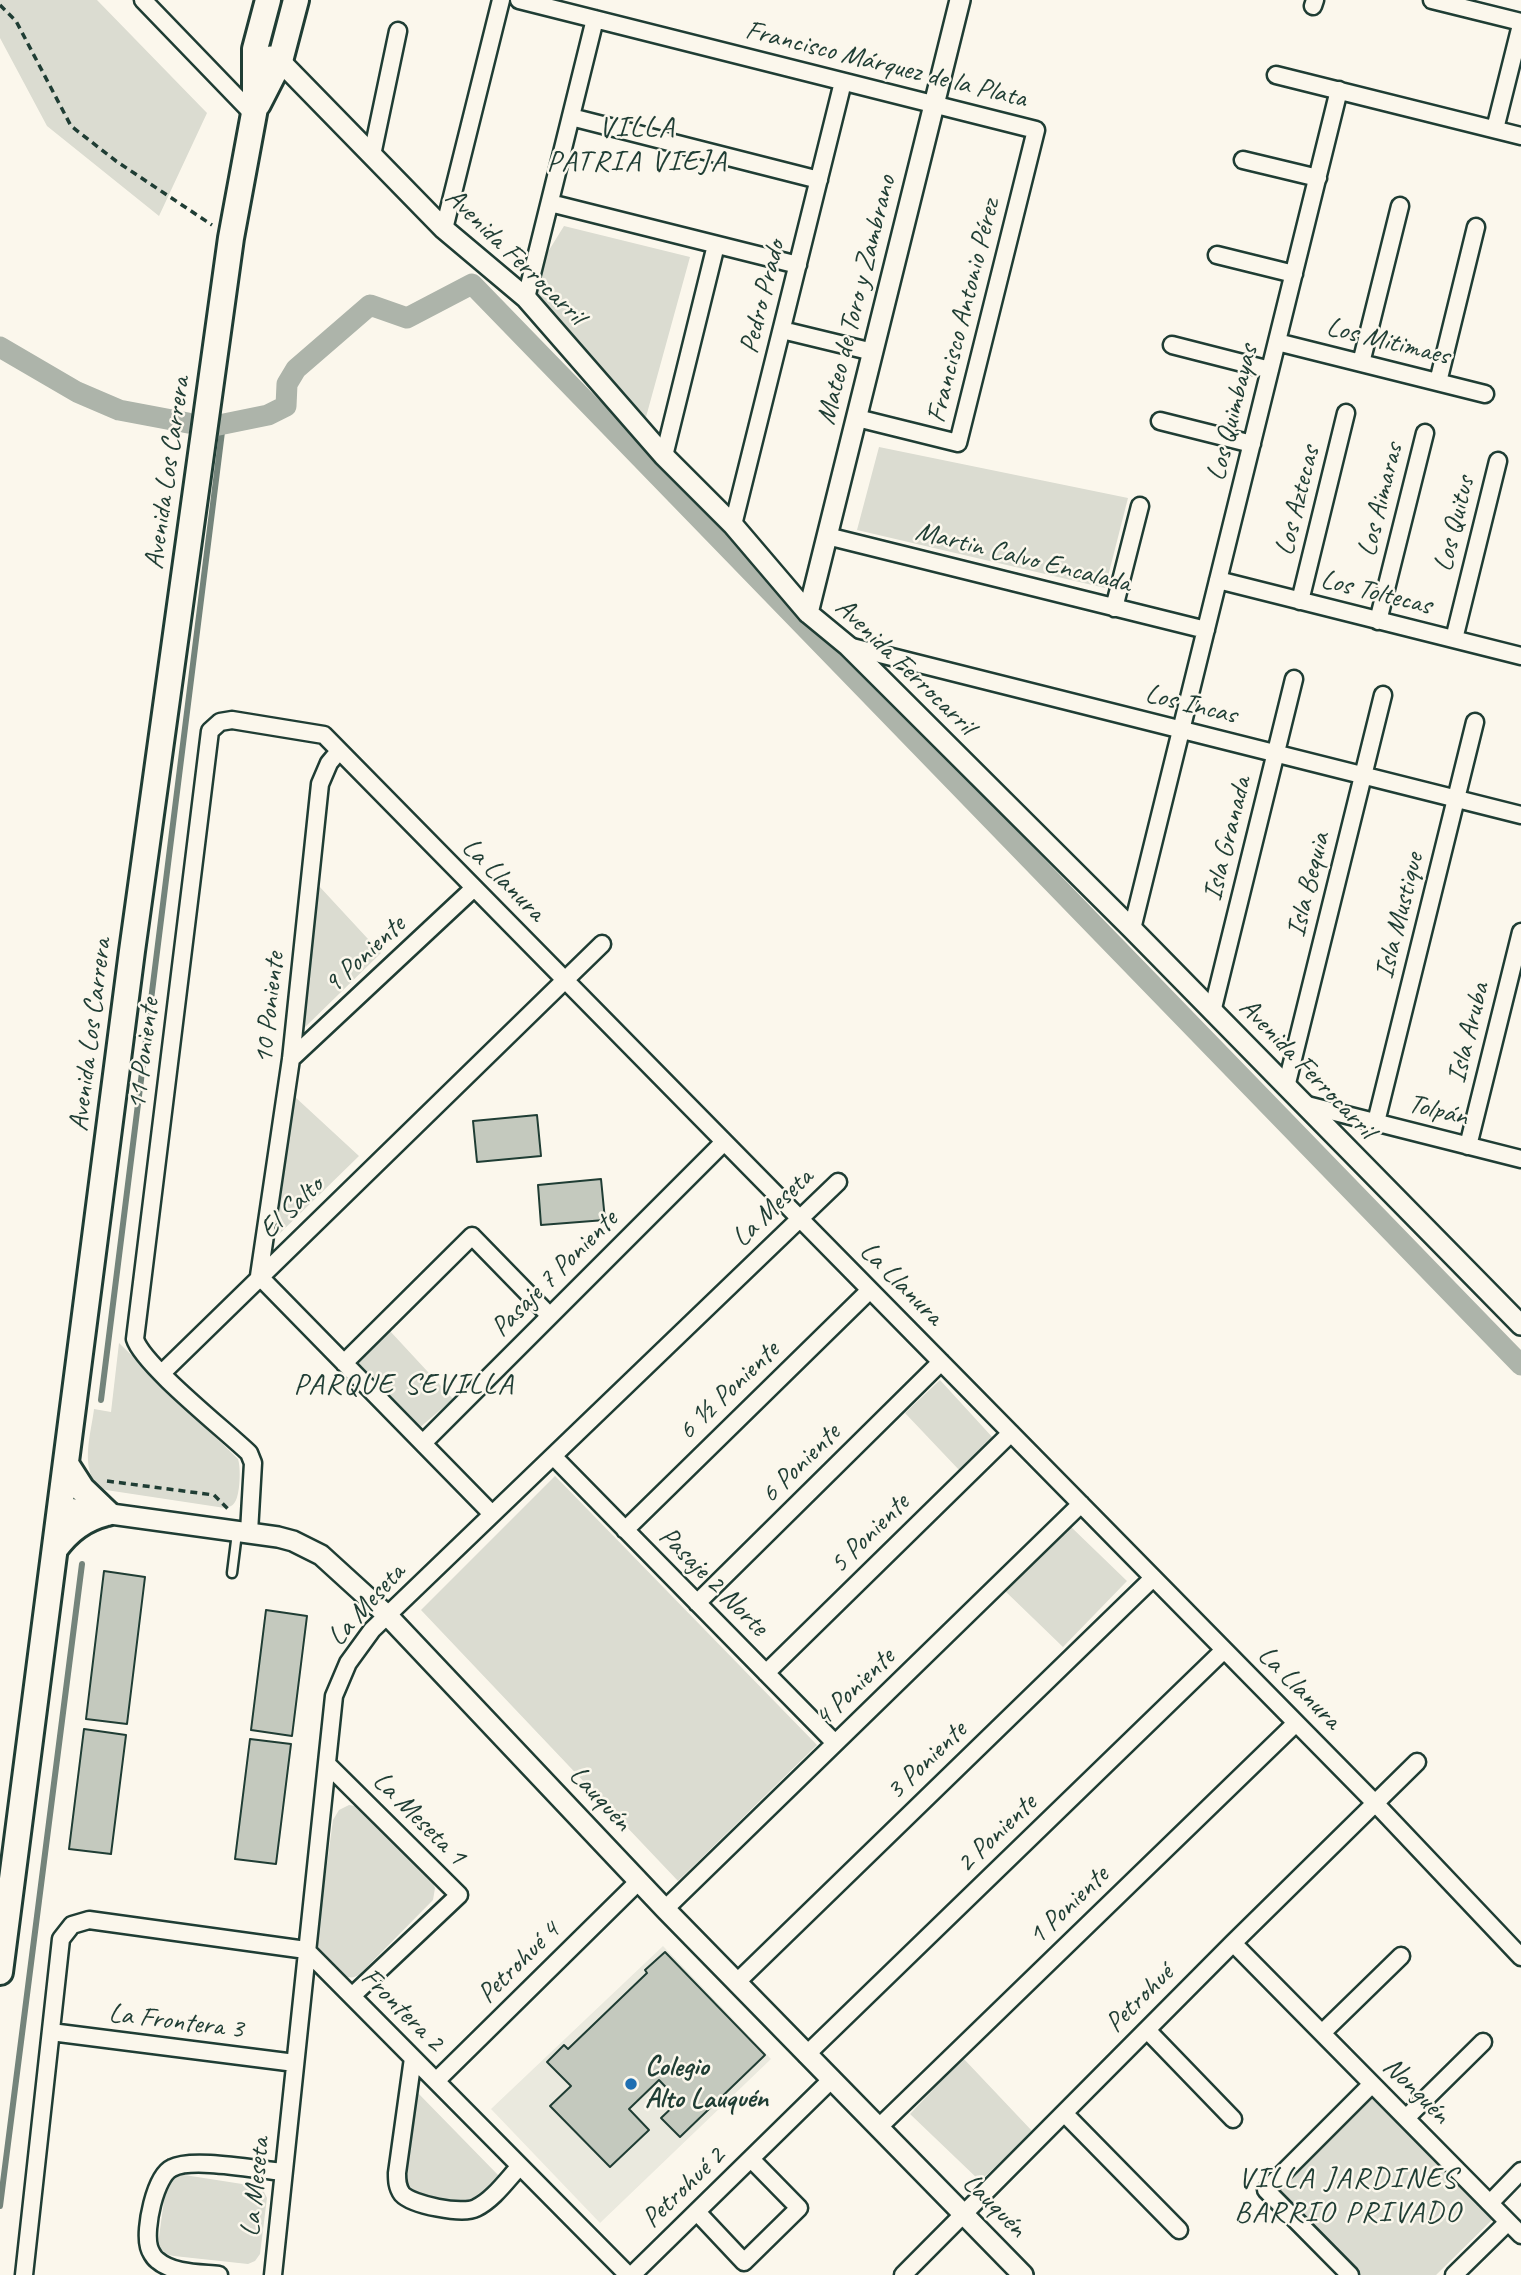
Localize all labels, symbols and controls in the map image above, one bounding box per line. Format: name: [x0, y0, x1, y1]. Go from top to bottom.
street label: Francisco Márquez de la Plata: [742, 14, 1030, 116]
district label: VILLA PATRIA VIEJA: [548, 110, 726, 180]
street label: Mateo de Toro y Zambrano: [810, 172, 904, 428]
street label: Avenida Ferrocarril: [438, 181, 592, 333]
street label: Francisco Antonio Pérez: [920, 196, 1008, 426]
street label: Pedro Prado: [733, 237, 793, 357]
street label: Los Mitimaes: [1323, 311, 1453, 373]
street label: Los Quimbayas: [1200, 342, 1266, 484]
street label: Avenida Los Carrera: [138, 375, 198, 571]
street label: Los Aimaras: [1351, 440, 1411, 560]
street label: Los Aztecas: [1268, 443, 1328, 559]
street label: Los Quitus: [1427, 473, 1483, 575]
street label: Martin Calvo Encalada: [912, 515, 1134, 601]
street label: Los Toltecas: [1317, 563, 1435, 623]
street label: Avenida Ferrocarril: [828, 591, 982, 743]
street label: Los Incas: [1142, 677, 1240, 733]
street label: Isla Granada: [1196, 774, 1260, 904]
street label: Isla Bequia: [1280, 829, 1338, 941]
street label: La Llanura: [454, 831, 552, 929]
street label: Isla Mustique: [1368, 850, 1432, 982]
street label: 9 Poniente: [317, 909, 413, 1001]
street label: Avenida Los Carrera: [63, 937, 119, 1133]
street label: 10 Poniente: [247, 951, 293, 1065]
street label: Isla Aruba: [1440, 980, 1498, 1086]
street label: Avenida Ferrocarril: [1231, 992, 1383, 1146]
street label: 11 Poniente: [121, 996, 167, 1112]
street label: Tolpán: [1405, 1087, 1471, 1135]
street label: La Meseta: [726, 1161, 820, 1255]
street label: El Salto: [253, 1170, 331, 1246]
street label: Pasaje 7 Poniente: [485, 1204, 625, 1344]
street label: La Llanura: [852, 1235, 950, 1333]
street label: 6 ½ Poniente: [671, 1334, 787, 1448]
district label: PARQUE SEVILLA: [295, 1367, 513, 1403]
street label: 6 Poniente: [754, 1417, 848, 1511]
street label: 5 Poniente: [823, 1487, 917, 1581]
street label: Pasaje 2 Norte: [651, 1520, 775, 1644]
street label: La Meseta: [321, 1557, 413, 1653]
street label: La Llanura: [1250, 1639, 1348, 1737]
street label: 4 Poniente: [808, 1641, 902, 1735]
street label: 3 Poniente: [880, 1714, 974, 1808]
street label: Lauquén: [561, 1759, 639, 1839]
street label: La Meseta 1: [365, 1765, 473, 1873]
street label: 2 Poniente: [950, 1787, 1044, 1881]
street label: 1 Poniente: [1022, 1859, 1116, 1953]
street label: Petrohué 4: [471, 1915, 567, 2011]
street label: Petrohué: [1099, 1958, 1181, 2040]
street label: Frontera 2: [353, 1961, 451, 2059]
street label: La Frontera 3: [107, 1997, 245, 2047]
street label: Nonguén: [1375, 2050, 1457, 2132]
place label: Colegio Alto Lauquén: [645, 2051, 768, 2117]
marker: Colegio Alto Lauquén: [623, 2076, 639, 2092]
street label: La Meseta: [234, 2136, 278, 2238]
street label: Petrohué 2: [636, 2140, 732, 2236]
district label: VILLA JARDINES BARRIO PRIVADO: [1237, 2161, 1459, 2232]
street label: Lauquén: [955, 2167, 1033, 2245]

